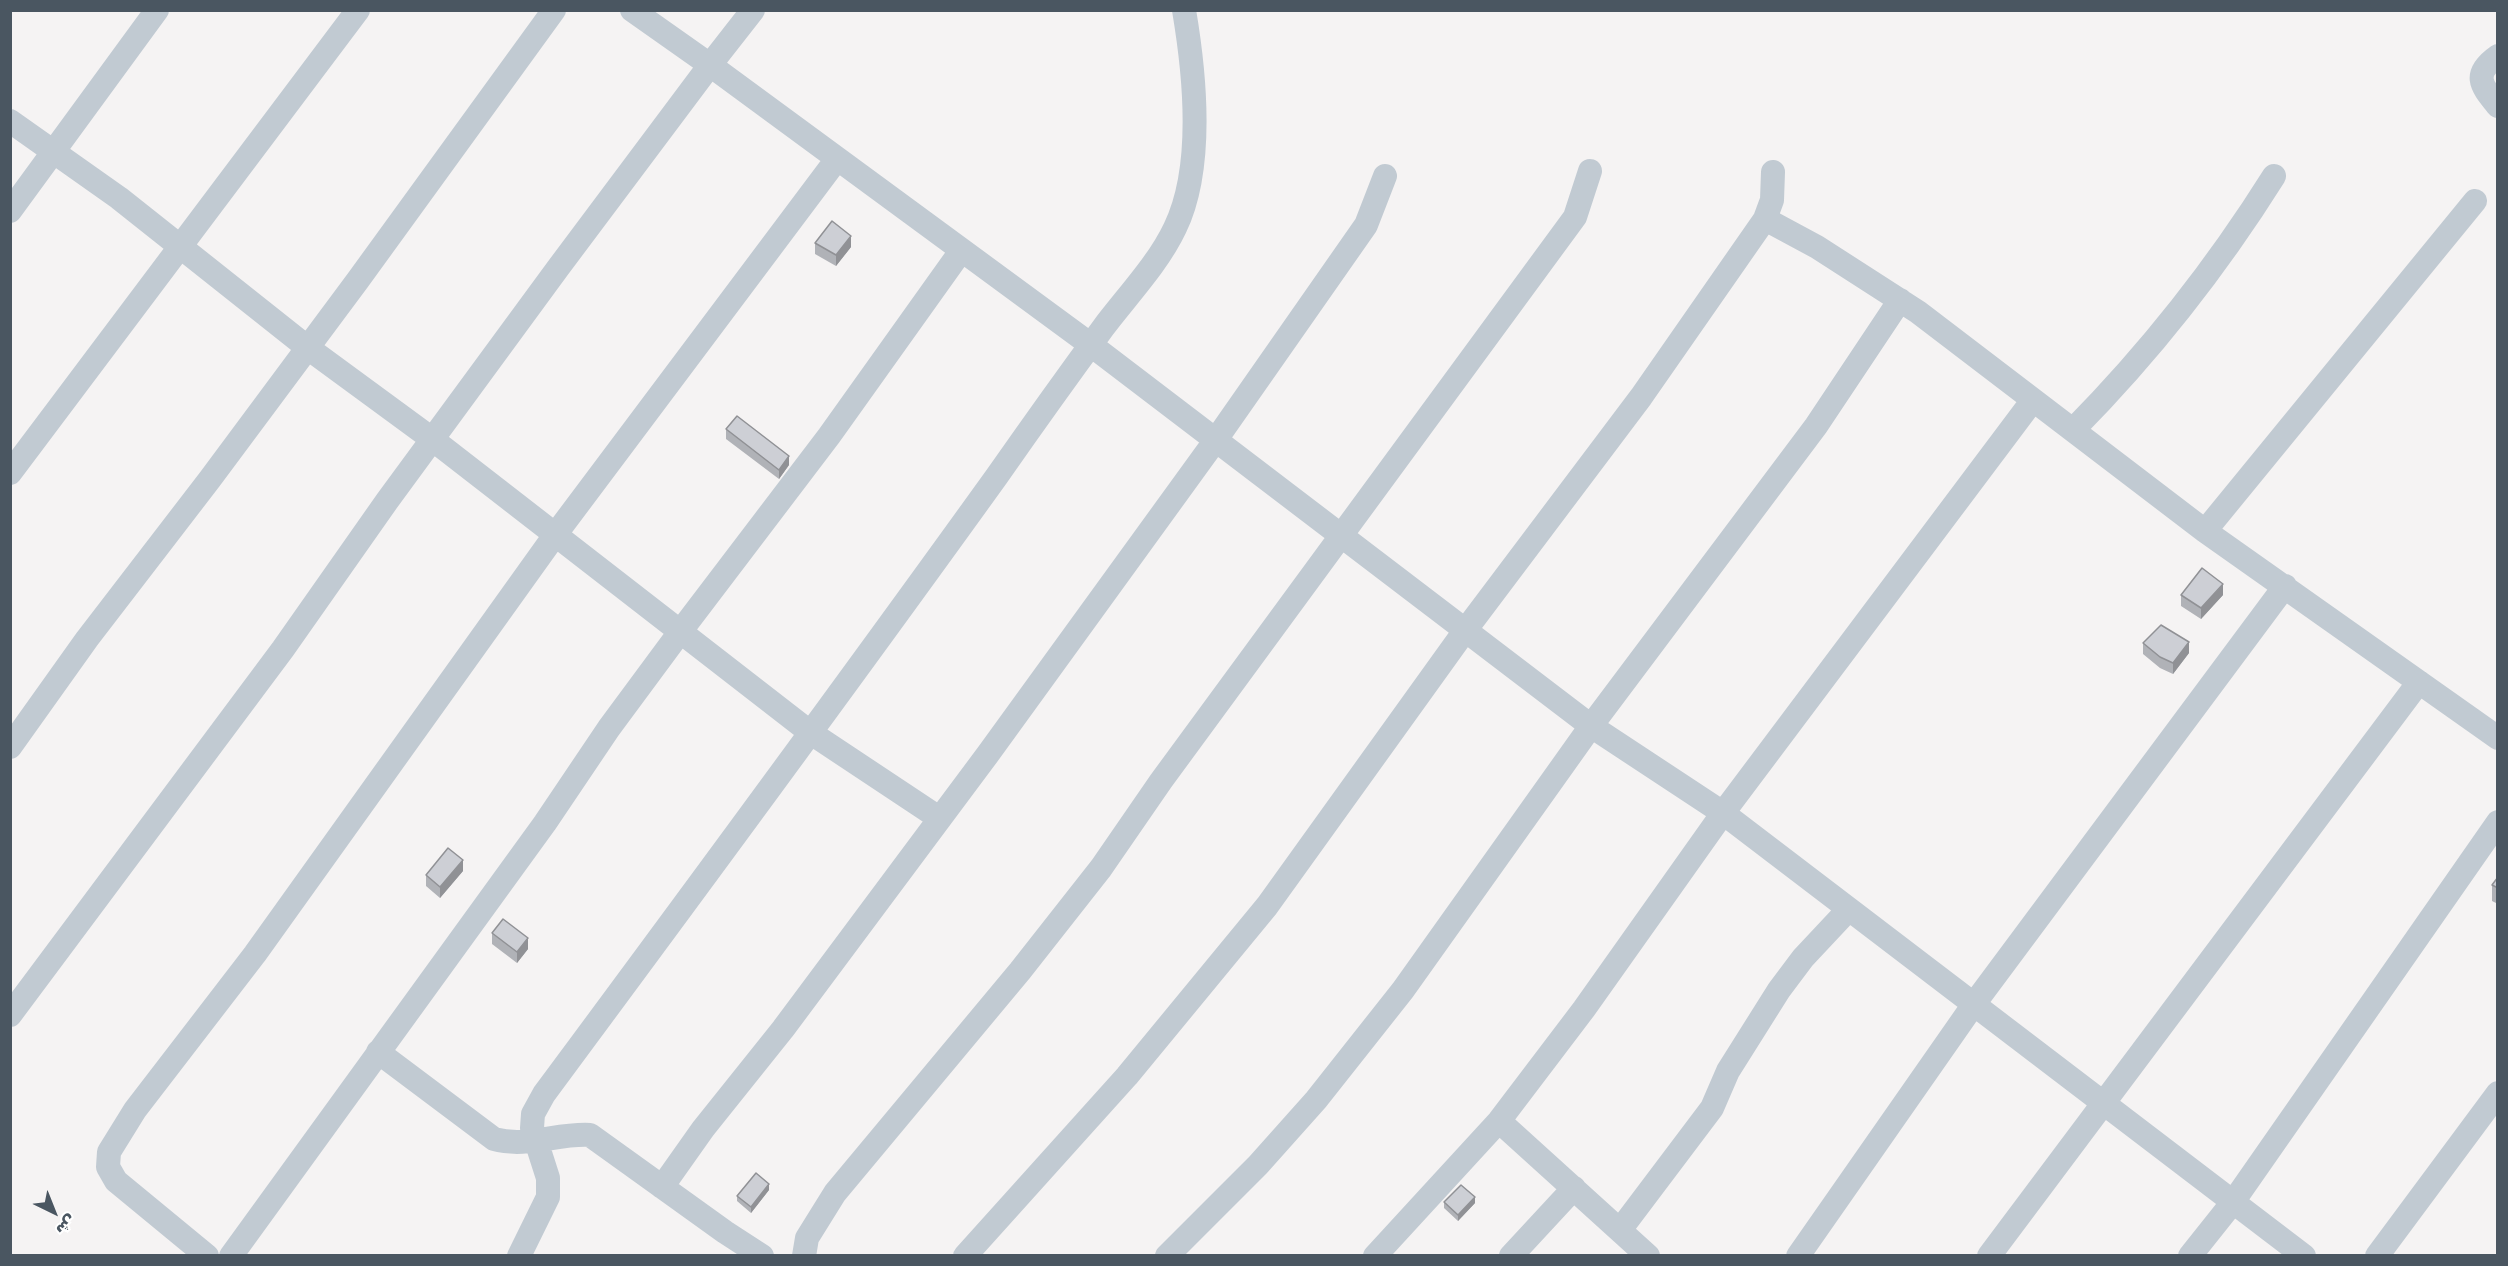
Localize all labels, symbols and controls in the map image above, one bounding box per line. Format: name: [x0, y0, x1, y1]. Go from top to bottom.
north arrow: [24, 1182, 84, 1242]
text: ش: [52, 1211, 81, 1240]

